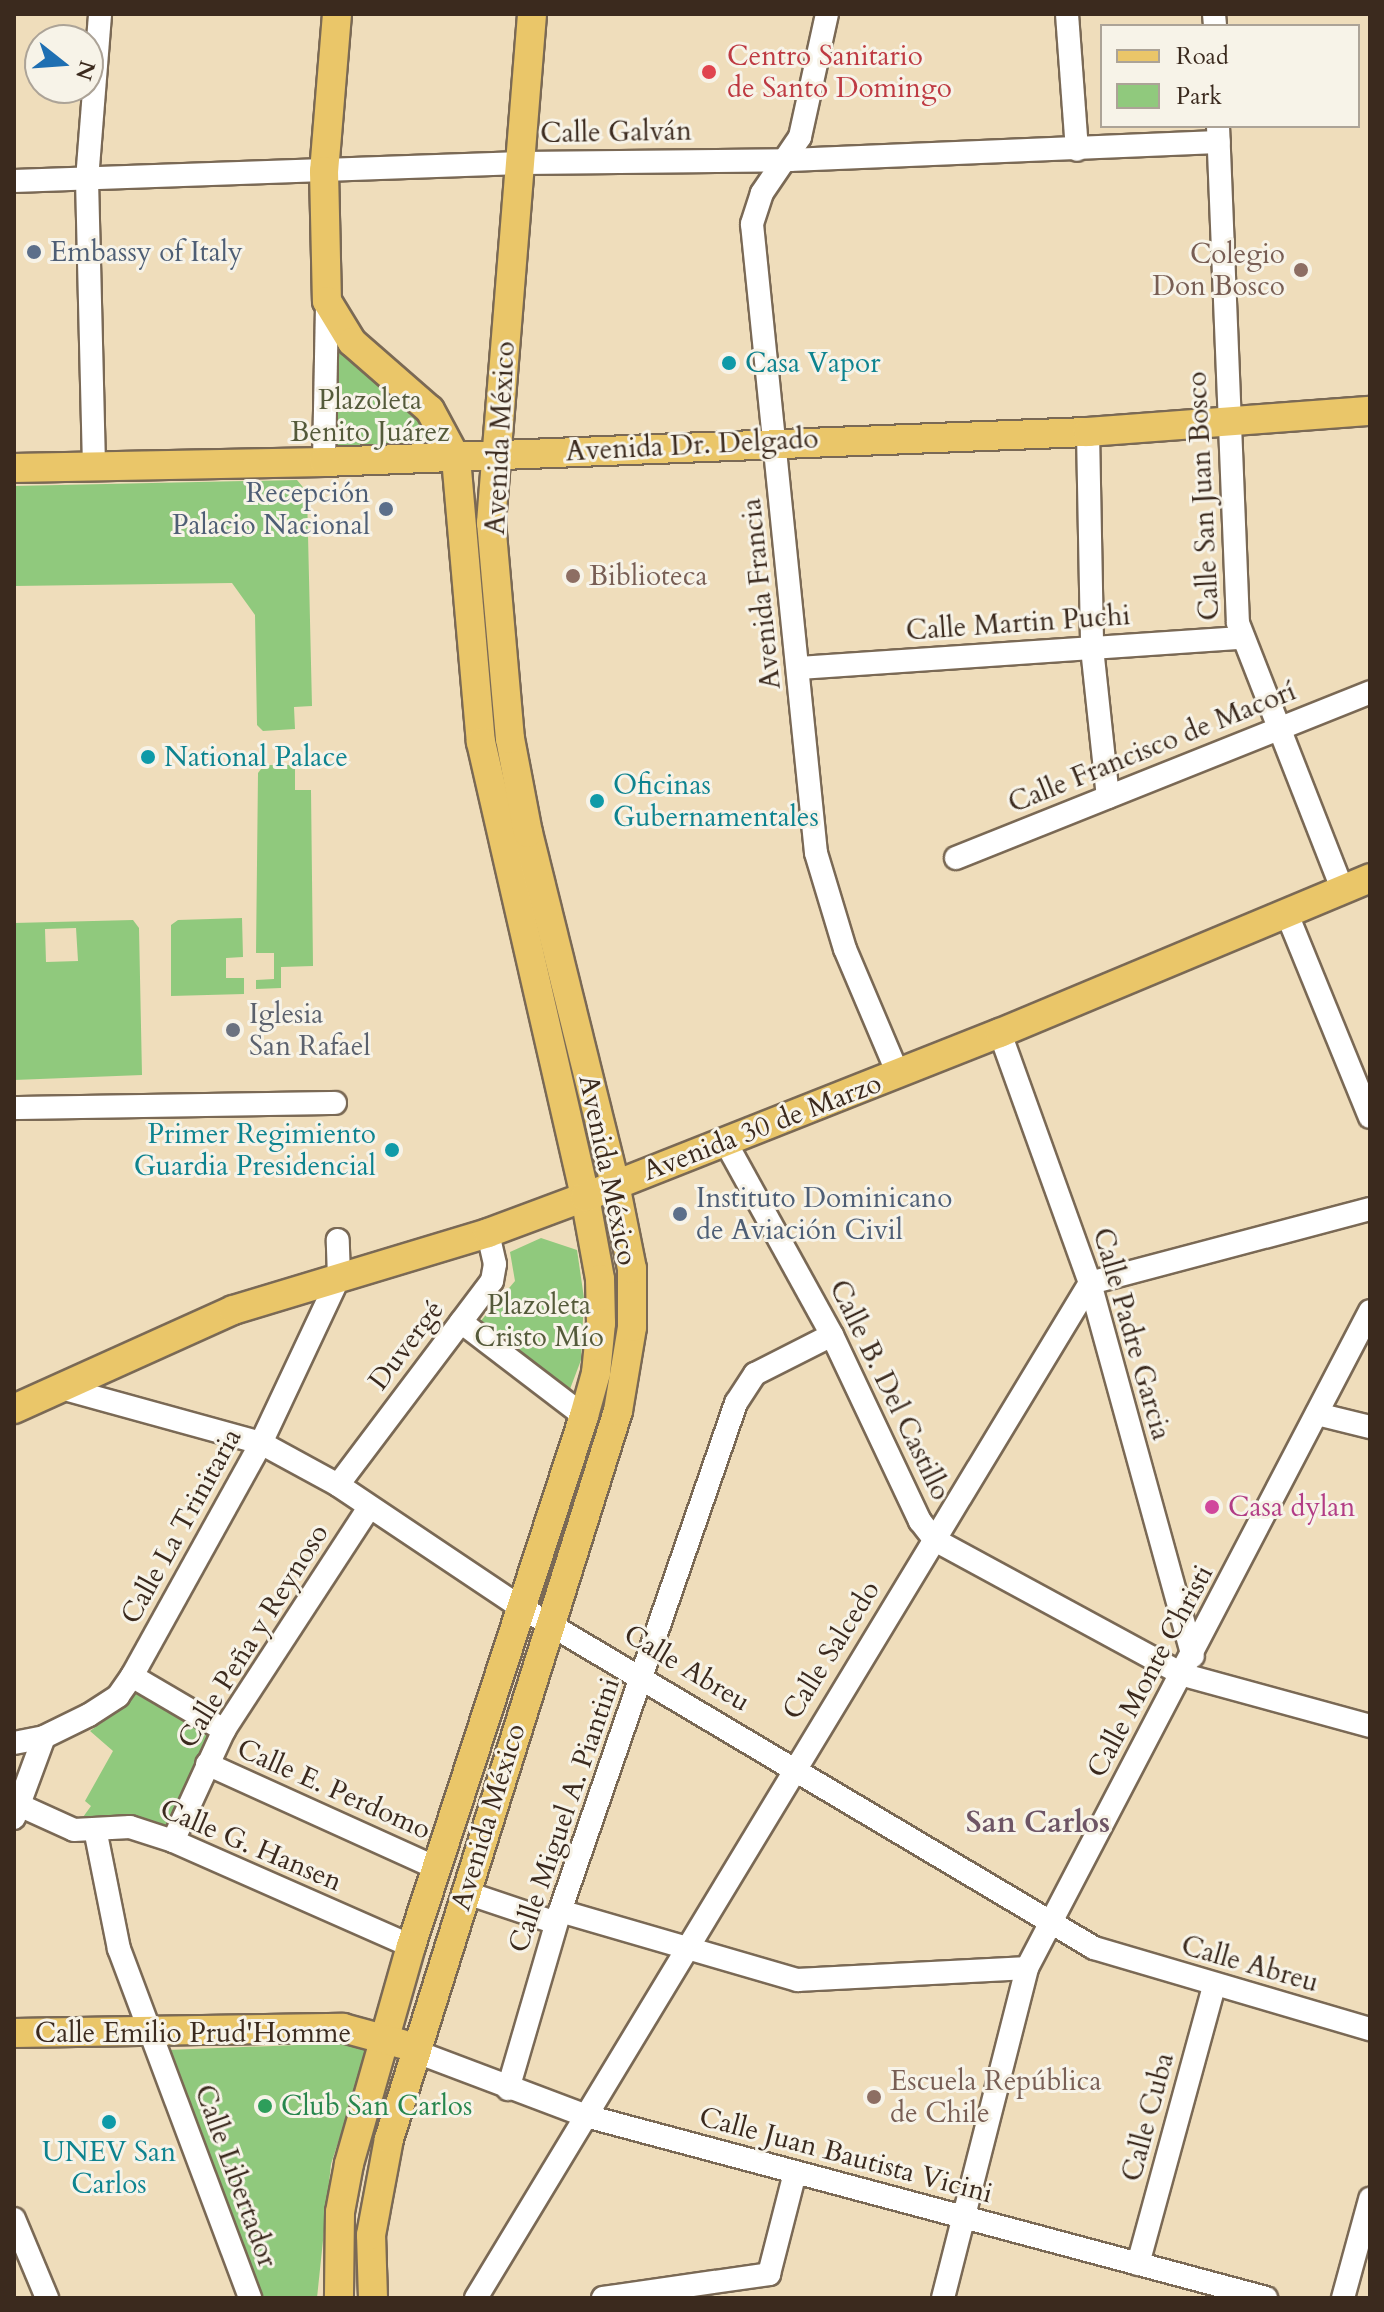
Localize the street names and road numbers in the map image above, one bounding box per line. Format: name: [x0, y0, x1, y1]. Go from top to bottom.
street label: Calle Galván: [540, 114, 692, 150]
street label: Avenida México: [478, 340, 522, 536]
street label: Calle San Juan Bosco: [1180, 371, 1226, 621]
street label: Avenida Dr. Delgado: [565, 422, 819, 468]
street label: Avenida Francia: [734, 497, 788, 691]
street label: Calle Martin Puchi: [905, 598, 1131, 648]
street label: Calle Francisco de Macorí: [1003, 674, 1301, 820]
street label: Avenida 30 de Marzo: [638, 1066, 886, 1188]
street label: Avenida México: [571, 1072, 645, 1268]
street label: Calle Padre Garcia: [1086, 1224, 1178, 1444]
street label: Calle B. Del Castillo: [822, 1274, 958, 1506]
street label: Duvergé: [361, 1294, 451, 1396]
street label: Calle La Trinitaria: [113, 1422, 249, 1630]
street label: Calle Peña y Reynoso: [171, 1518, 335, 1754]
street label: Calle Monte Christi: [1080, 1559, 1220, 1783]
street label: Calle Salcedo: [775, 1575, 887, 1725]
street label: Calle Abreu: [618, 1617, 756, 1719]
street label: Calle Miguel A. Piantini: [501, 1673, 627, 1957]
street label: Avenida México: [444, 1719, 532, 1915]
street label: Calle E. Perdomo: [232, 1731, 436, 1847]
street label: Calle G. Hansen: [155, 1792, 347, 1898]
street label: Calle Abreu: [1177, 1928, 1323, 2000]
street label: Calle Emilio Prud'Homme: [35, 2016, 351, 2050]
street label: Calle Cuba: [1115, 2049, 1181, 2185]
street label: Calle Libertador: [187, 2080, 285, 2272]
street label: Calle Juan Bautista Vicini: [696, 2100, 996, 2210]

